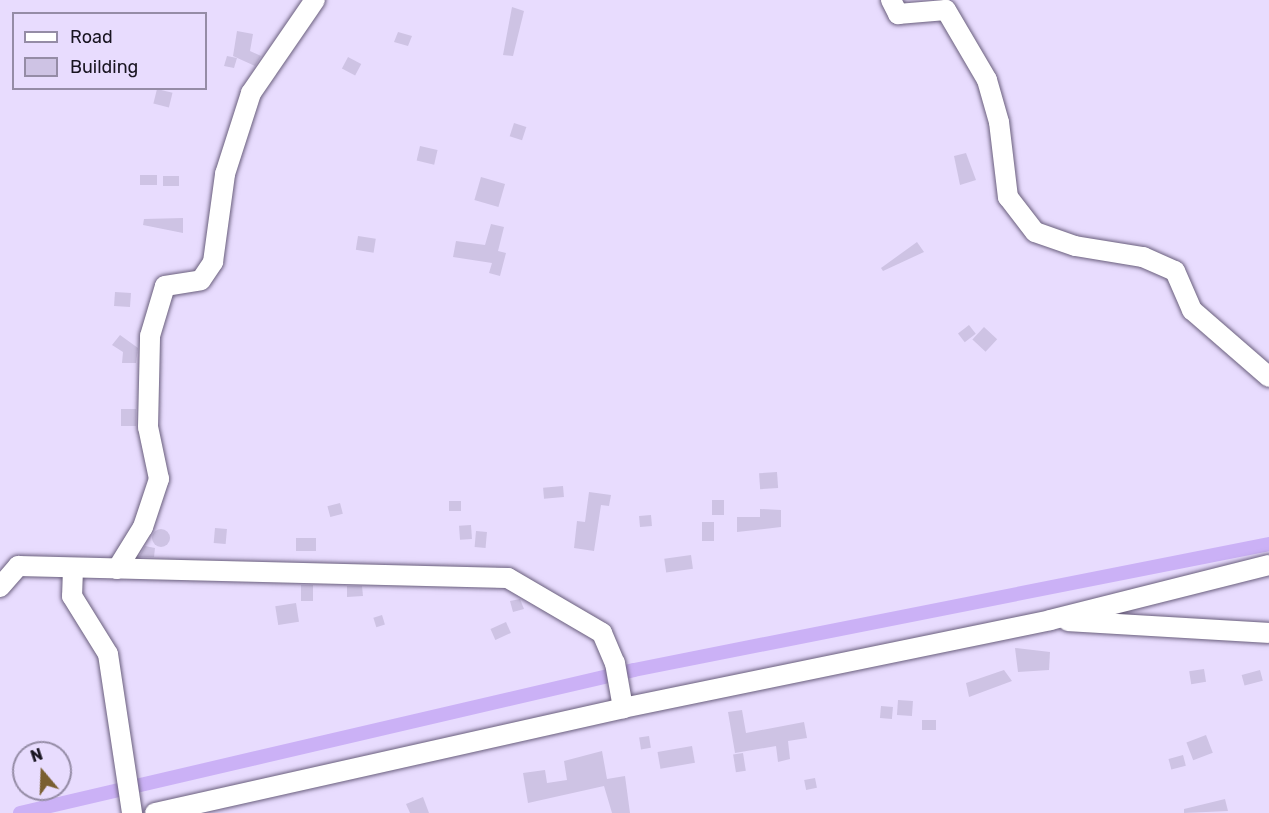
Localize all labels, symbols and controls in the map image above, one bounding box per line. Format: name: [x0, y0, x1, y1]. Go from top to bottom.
legend: [12, 12, 207, 90]
text: Road: [70, 26, 113, 48]
text: Building: [70, 56, 138, 78]
north arrow: [12, 741, 72, 801]
text: N: [28, 745, 45, 766]

